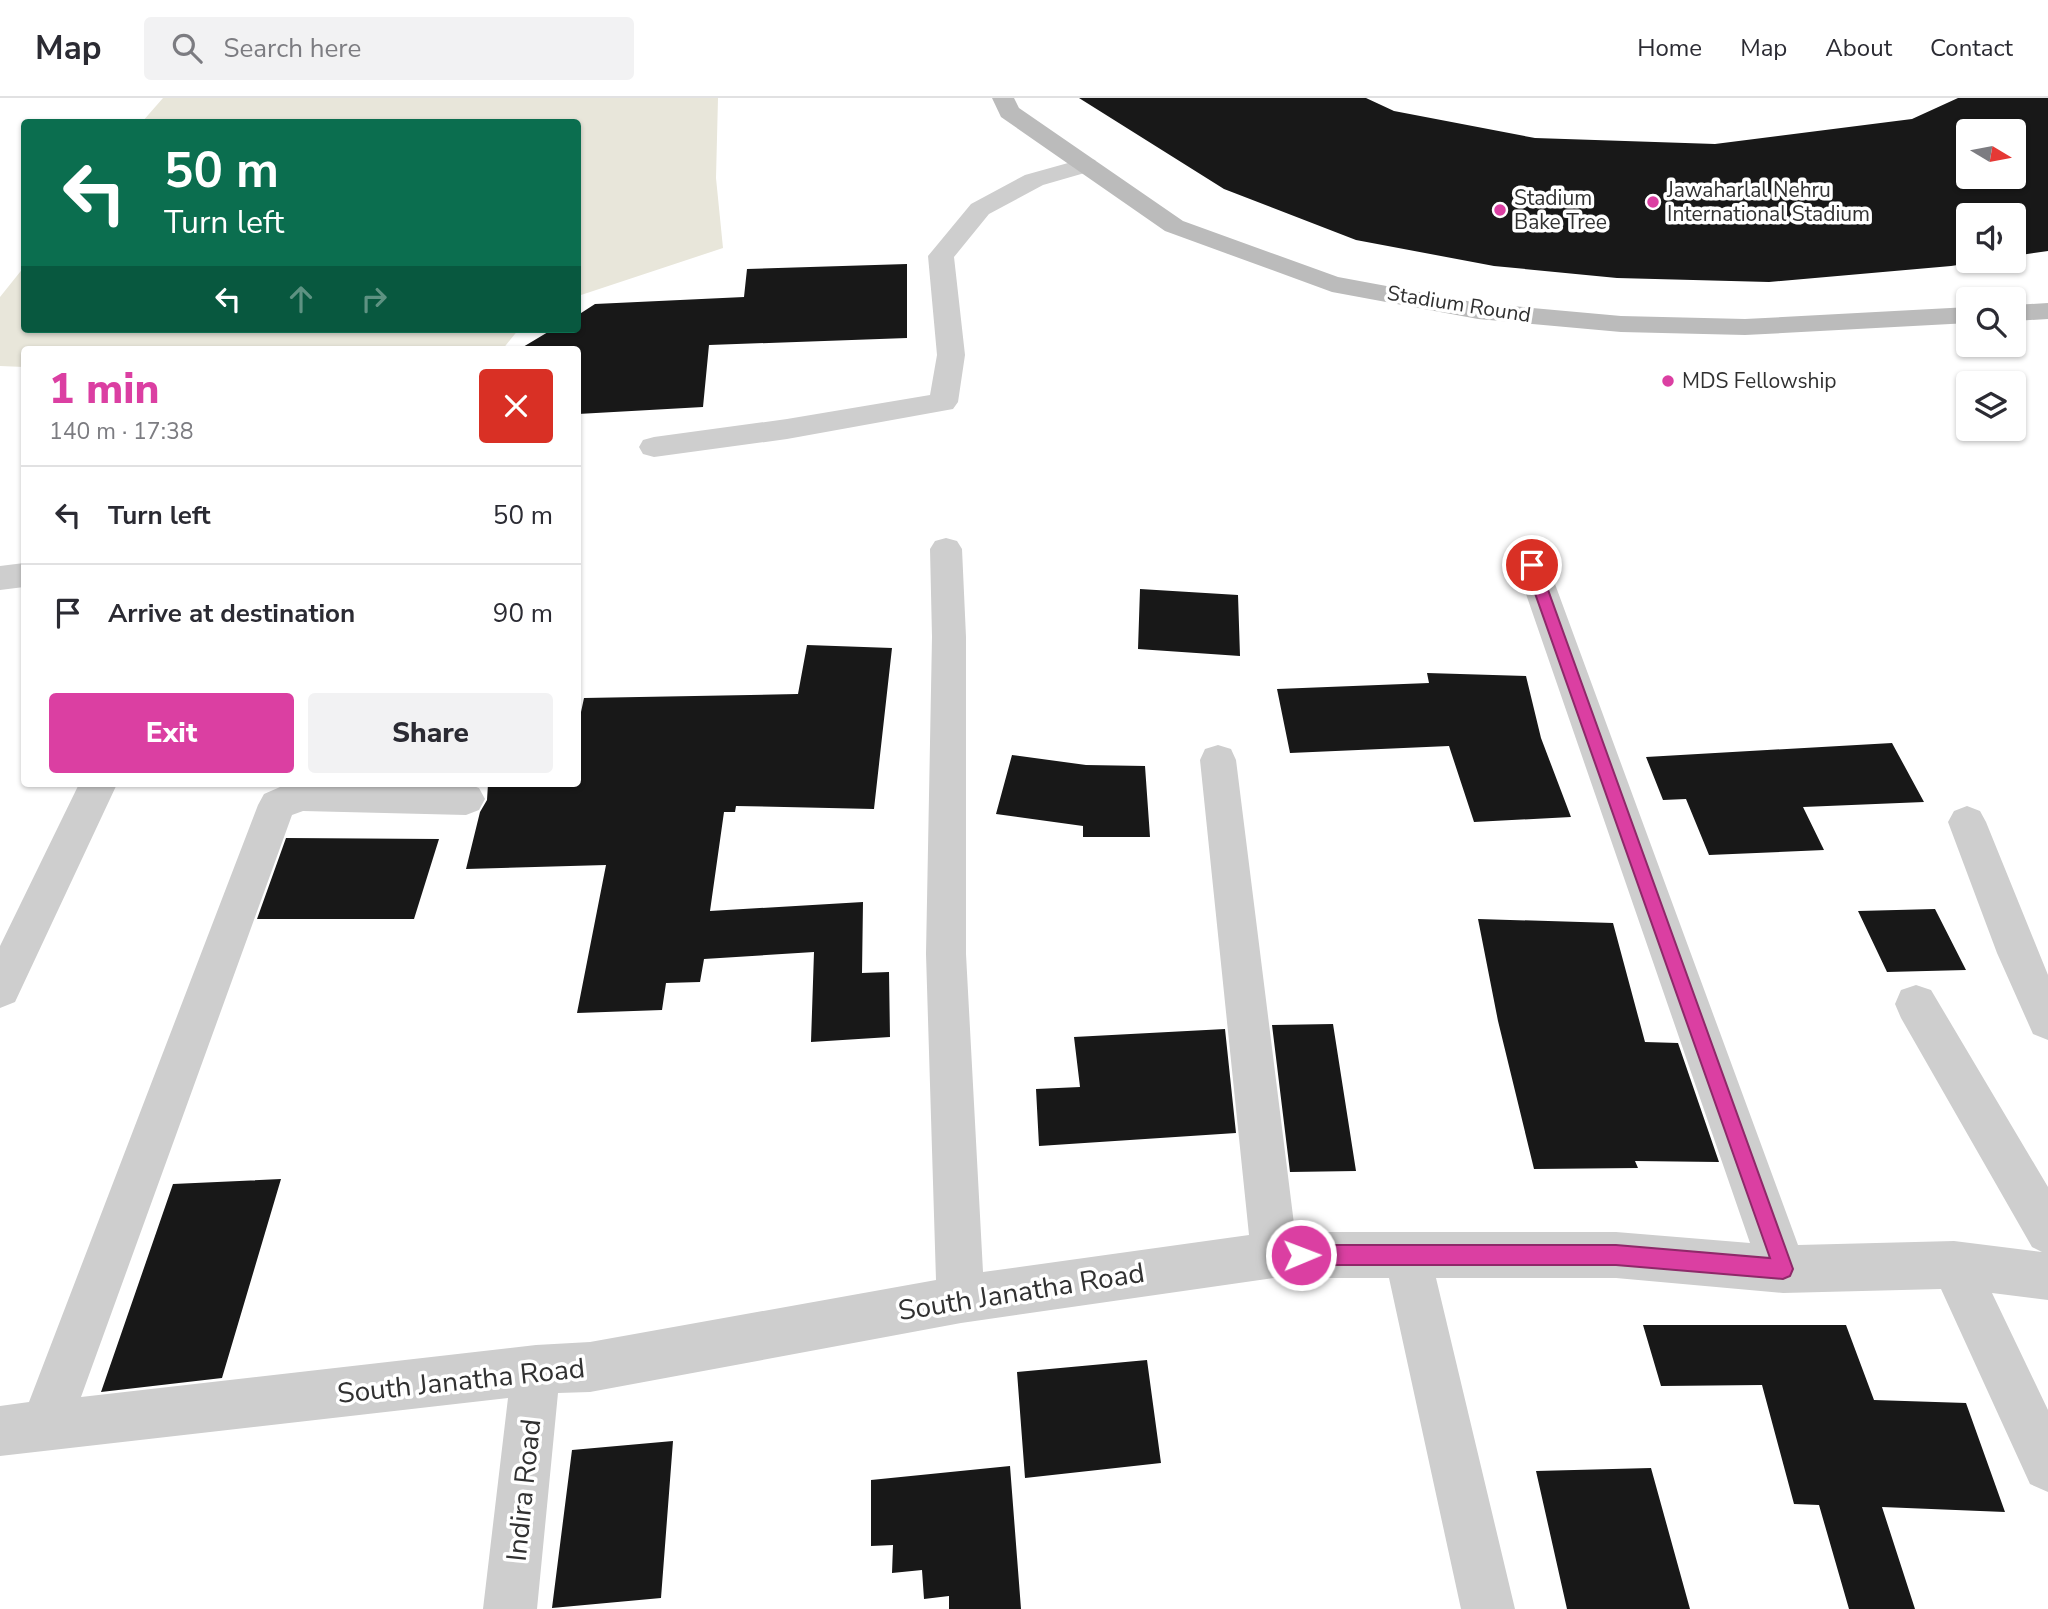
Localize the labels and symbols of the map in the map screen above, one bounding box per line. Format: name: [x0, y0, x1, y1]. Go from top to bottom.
north arrow: [1956, 119, 2026, 189]
place label: Jawaharlal Nehru International Stadium: [1666, 176, 1870, 228]
place label: Stadium Bake Tree: [1514, 184, 1607, 236]
marker: Jawaharlal Nehru International Stadium: [1645, 194, 1661, 210]
marker: Stadium Bake Tree: [1492, 202, 1508, 218]
street label: Stadium Round: [1385, 279, 1533, 329]
place label: MDS Fellowship: [1682, 367, 1837, 395]
marker: MDS Fellowship: [1660, 373, 1676, 389]
pin: [1502, 535, 1562, 595]
position arrow: [1264, 1218, 1338, 1292]
street label: South Janatha Road: [895, 1254, 1147, 1330]
street label: South Janatha Road: [335, 1349, 587, 1413]
street label: Indira Road: [498, 1417, 550, 1563]

